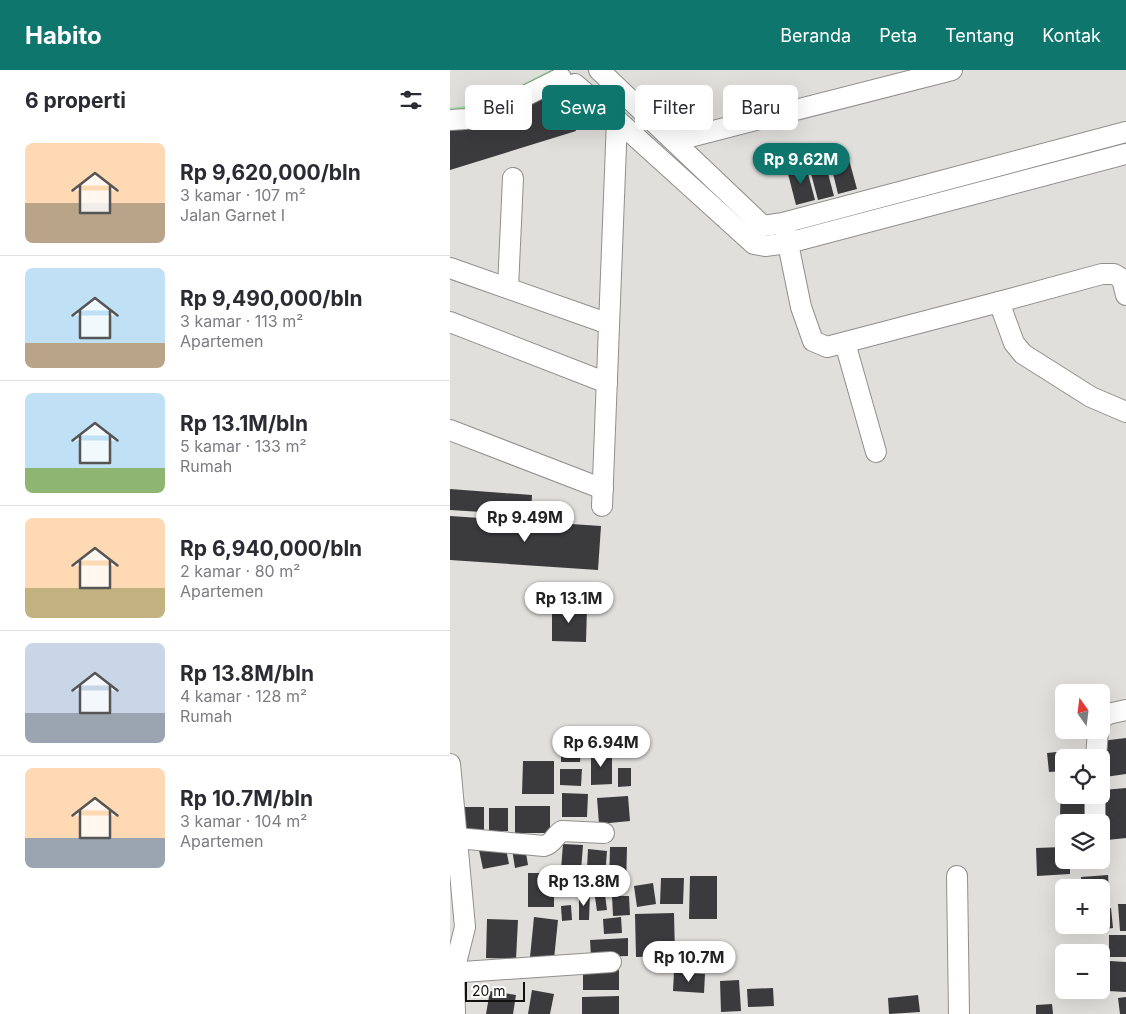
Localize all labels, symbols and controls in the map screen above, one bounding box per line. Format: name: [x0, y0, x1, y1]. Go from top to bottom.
text: Habito: [25, 21, 102, 50]
text: Beranda: [780, 25, 851, 46]
text: Peta: [879, 25, 917, 46]
text: Tentang: [945, 25, 1014, 46]
text: Kontak: [1042, 25, 1101, 46]
chip: Beli: [465, 85, 532, 130]
chip: Sewa: [542, 85, 625, 130]
chip: Filter: [635, 85, 713, 130]
chip: Baru: [723, 85, 798, 130]
icon: filters: [397, 86, 425, 114]
text: 6 properti: [25, 88, 126, 113]
pin: Rp 9.62M: [749, 142, 853, 185]
text: Rp 9.62M: [764, 149, 838, 169]
text: Rp 9,620,000/bln: [180, 160, 361, 185]
icon: home: [65, 163, 125, 223]
text: 3 kamar · 107 m²: [180, 185, 306, 205]
text: Jalan Garnet I: [180, 205, 285, 225]
text: Rp 9,490,000/bln: [180, 286, 362, 311]
icon: home: [65, 288, 125, 348]
text: 3 kamar · 113 m²: [180, 311, 303, 331]
text: Apartemen: [180, 331, 263, 351]
text: Rp 13.1M/bln: [180, 411, 308, 436]
icon: home: [65, 413, 125, 473]
text: 5 kamar · 133 m²: [180, 436, 306, 456]
text: Rumah: [180, 456, 232, 476]
pin: Rp 9.49M: [473, 500, 577, 543]
text: Rp 9.49M: [487, 507, 563, 527]
text: Rp 6,940,000/bln: [180, 536, 362, 561]
icon: home: [65, 538, 125, 598]
text: 2 kamar · 80 m²: [180, 561, 300, 581]
text: Apartemen: [180, 581, 263, 601]
pin: Rp 13.1M: [517, 582, 621, 624]
text: Rp 13.1M: [536, 588, 602, 608]
text: Rp 13.8M/bln: [180, 661, 314, 686]
icon: home: [65, 663, 125, 723]
north arrow: [1055, 684, 1110, 739]
map controls: [1055, 684, 1110, 999]
text: 4 kamar · 128 m²: [180, 686, 307, 706]
text: Rumah: [180, 706, 232, 726]
pin: Rp 6.94M: [549, 726, 653, 768]
text: Rp 6.94M: [563, 732, 639, 752]
button: locate: [1055, 749, 1110, 804]
text: Rp 10.7M/bln: [180, 786, 313, 811]
icon: home: [65, 788, 125, 848]
text: 3 kamar · 104 m²: [180, 811, 307, 831]
button: layers: [1055, 814, 1110, 869]
text: Apartemen: [180, 831, 263, 851]
pin: Rp 13.8M: [532, 864, 636, 907]
text: Rp 13.8M: [548, 871, 620, 891]
button: +: [1055, 879, 1110, 934]
pin: Rp 10.7M: [637, 940, 741, 983]
button: −: [1055, 944, 1110, 999]
text: Rp 10.7M: [654, 947, 724, 967]
scale bar: [465, 979, 525, 1002]
text: 20 m: [472, 982, 506, 999]

